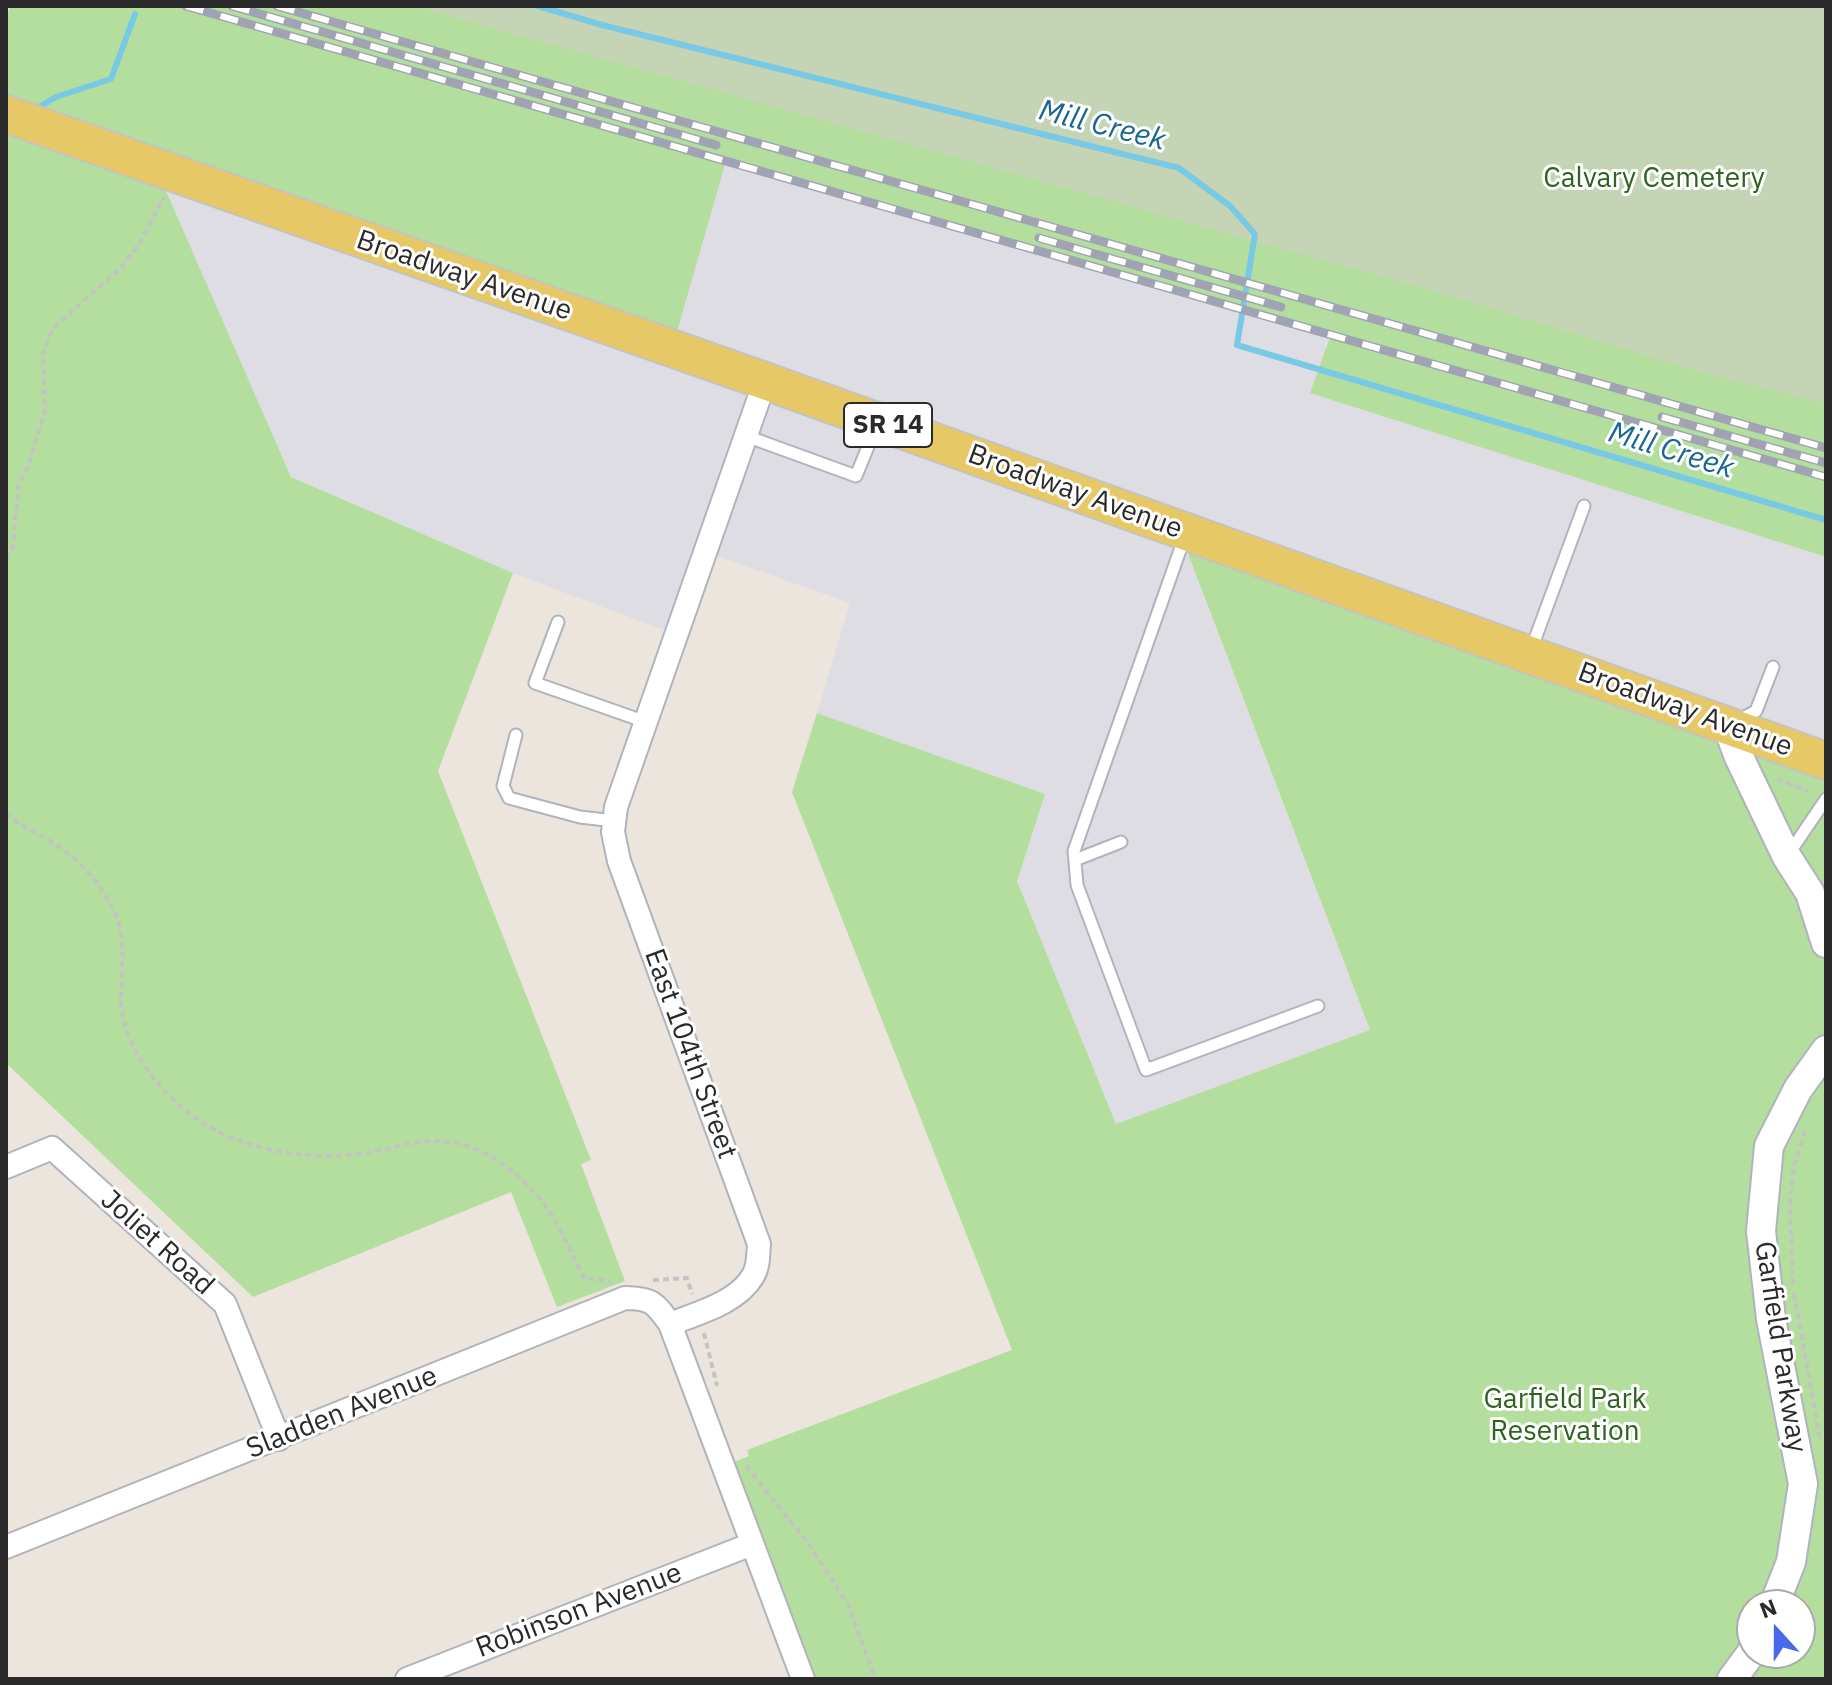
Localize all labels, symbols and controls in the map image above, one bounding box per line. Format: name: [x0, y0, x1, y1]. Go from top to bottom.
water label: Mill Creek: [1035, 93, 1169, 159]
park label: Calvary Cemetery: [1543, 162, 1765, 196]
street label: Broadway Avenue: [352, 223, 576, 329]
road number: SR 14: [844, 403, 932, 447]
water label: Mill Creek: [1604, 415, 1738, 487]
street label: Broadway Avenue: [963, 438, 1187, 546]
street label: Broadway Avenue: [1573, 656, 1797, 764]
street label: East 104th Street: [636, 945, 744, 1163]
street label: Joliet Road: [93, 1183, 221, 1303]
street label: Garfield Parkway: [1747, 1239, 1813, 1455]
street label: Sladden Avenue: [242, 1359, 442, 1467]
park label: Garfield Park Reservation: [1483, 1383, 1647, 1449]
street label: Robinson Avenue: [471, 1556, 687, 1666]
north arrow: [1736, 1589, 1816, 1669]
text: N: [1755, 1592, 1781, 1624]

